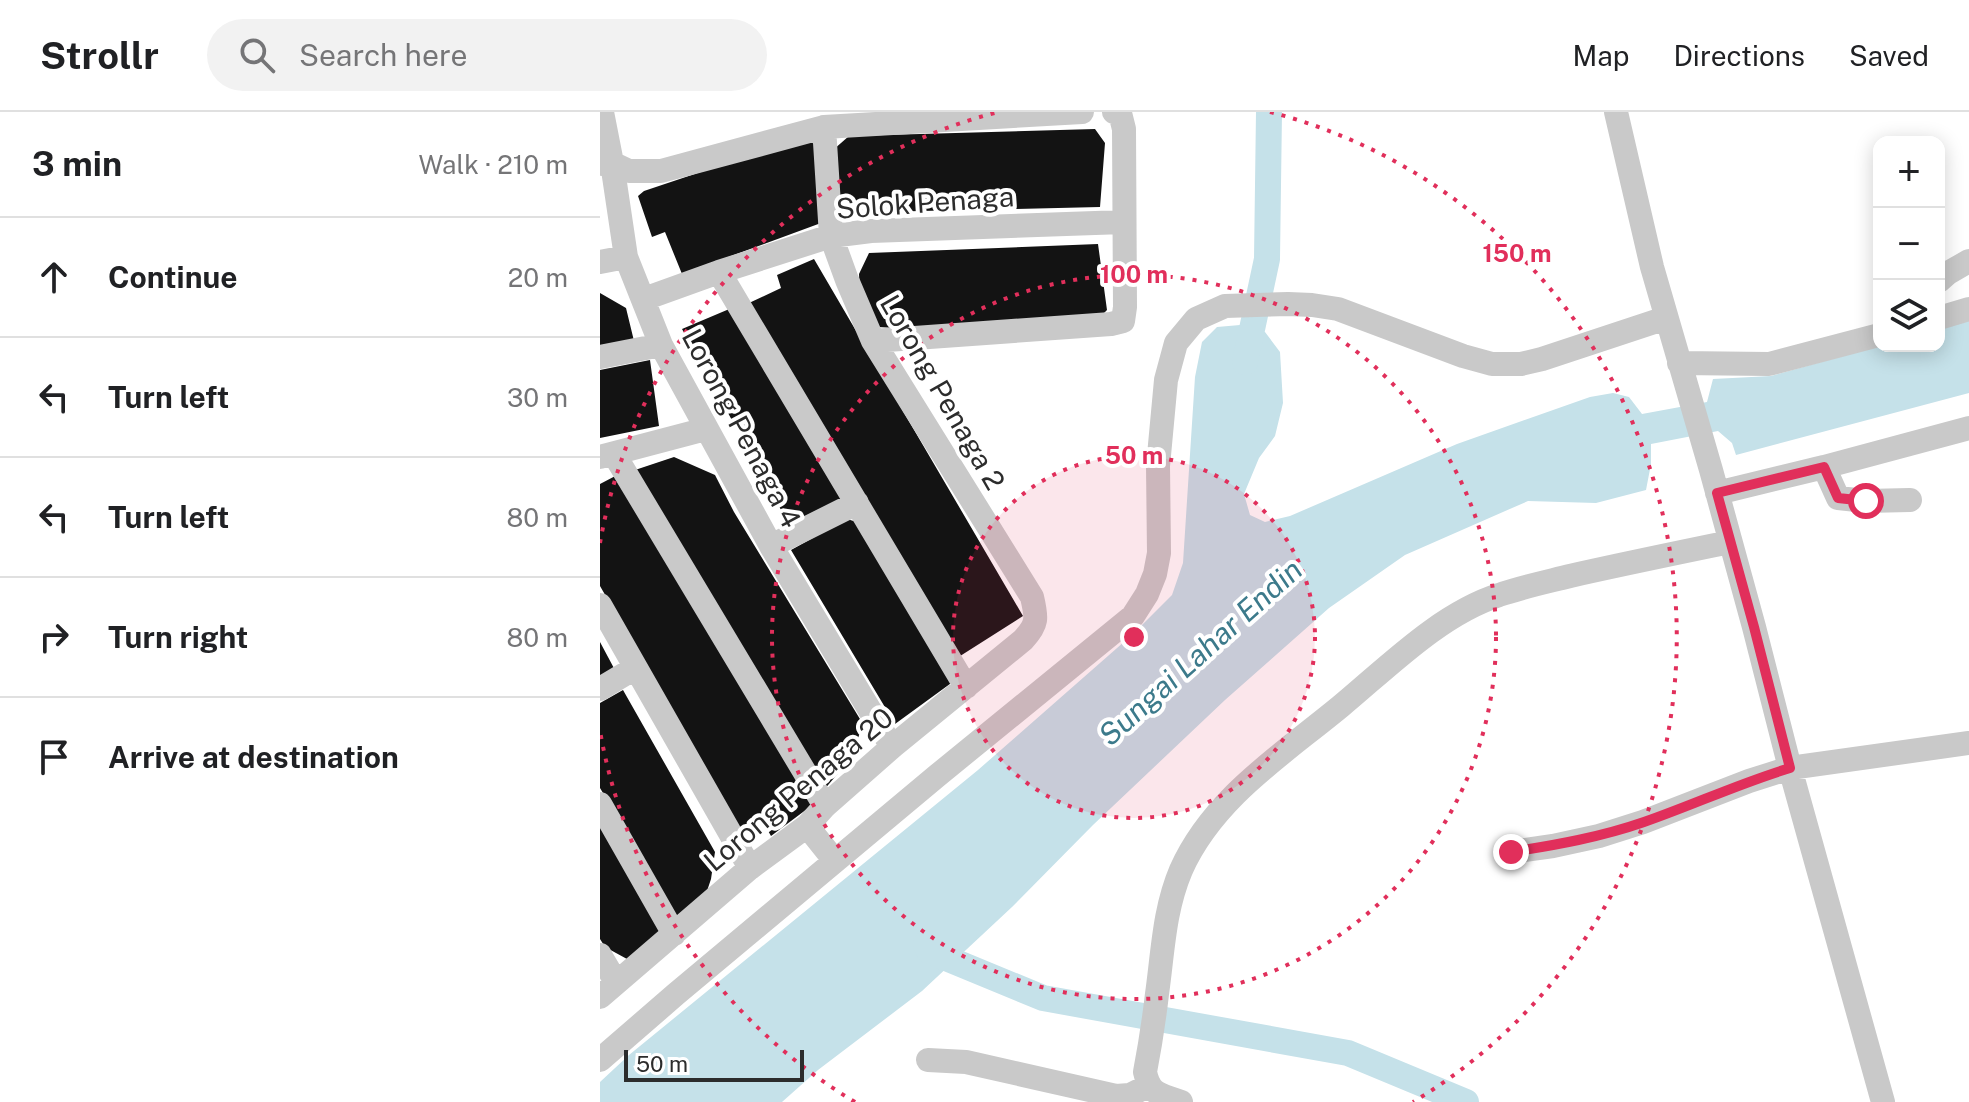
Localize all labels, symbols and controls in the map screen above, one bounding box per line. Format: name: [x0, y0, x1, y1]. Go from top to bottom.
search box: [207, 19, 767, 91]
text: Strollr: [40, 33, 159, 78]
icon: search: [235, 33, 279, 77]
text: Search here: [299, 37, 467, 73]
text: Map: [1573, 39, 1629, 72]
text: Directions: [1673, 39, 1805, 72]
text: Saved: [1849, 39, 1929, 72]
map controls: [1873, 136, 1945, 352]
button: +: [1873, 136, 1945, 208]
text: 3 min: [32, 144, 122, 184]
text: Walk · 210 m: [418, 149, 568, 180]
street label: Solok Penaga: [835, 179, 1015, 225]
button: −: [1873, 208, 1945, 280]
text: 150 m: [1483, 239, 1551, 267]
icon: ahead: [32, 255, 76, 299]
text: Continue: [108, 259, 238, 295]
text: 100 m: [1100, 260, 1168, 288]
text: 20 m: [508, 262, 568, 293]
button: layers: [1873, 280, 1945, 352]
street label: Lorong Penaga 2: [874, 289, 1012, 495]
street label: Lorong Penaga 4: [676, 323, 808, 533]
icon: left: [32, 375, 76, 419]
text: Turn left: [108, 379, 229, 415]
text: 30 m: [507, 382, 568, 413]
text: 50 m: [1105, 441, 1163, 469]
route start: [1848, 483, 1884, 519]
icon: left: [32, 495, 76, 539]
text: Turn left: [108, 499, 229, 535]
text: 80 m: [507, 502, 568, 533]
water label: Sungai Lahar Endin: [1091, 551, 1309, 753]
icon: right: [32, 615, 76, 659]
text: Turn right: [108, 619, 248, 655]
text: 80 m: [507, 622, 568, 653]
centre of rings: [1120, 623, 1148, 651]
street label: Lorong Penaga 20: [697, 700, 899, 878]
icon: arrive: [32, 735, 76, 779]
text: Arrive at destination: [108, 739, 399, 775]
route end: [1493, 834, 1529, 870]
scale bar: [624, 1046, 804, 1082]
text: 50 m: [636, 1051, 688, 1077]

